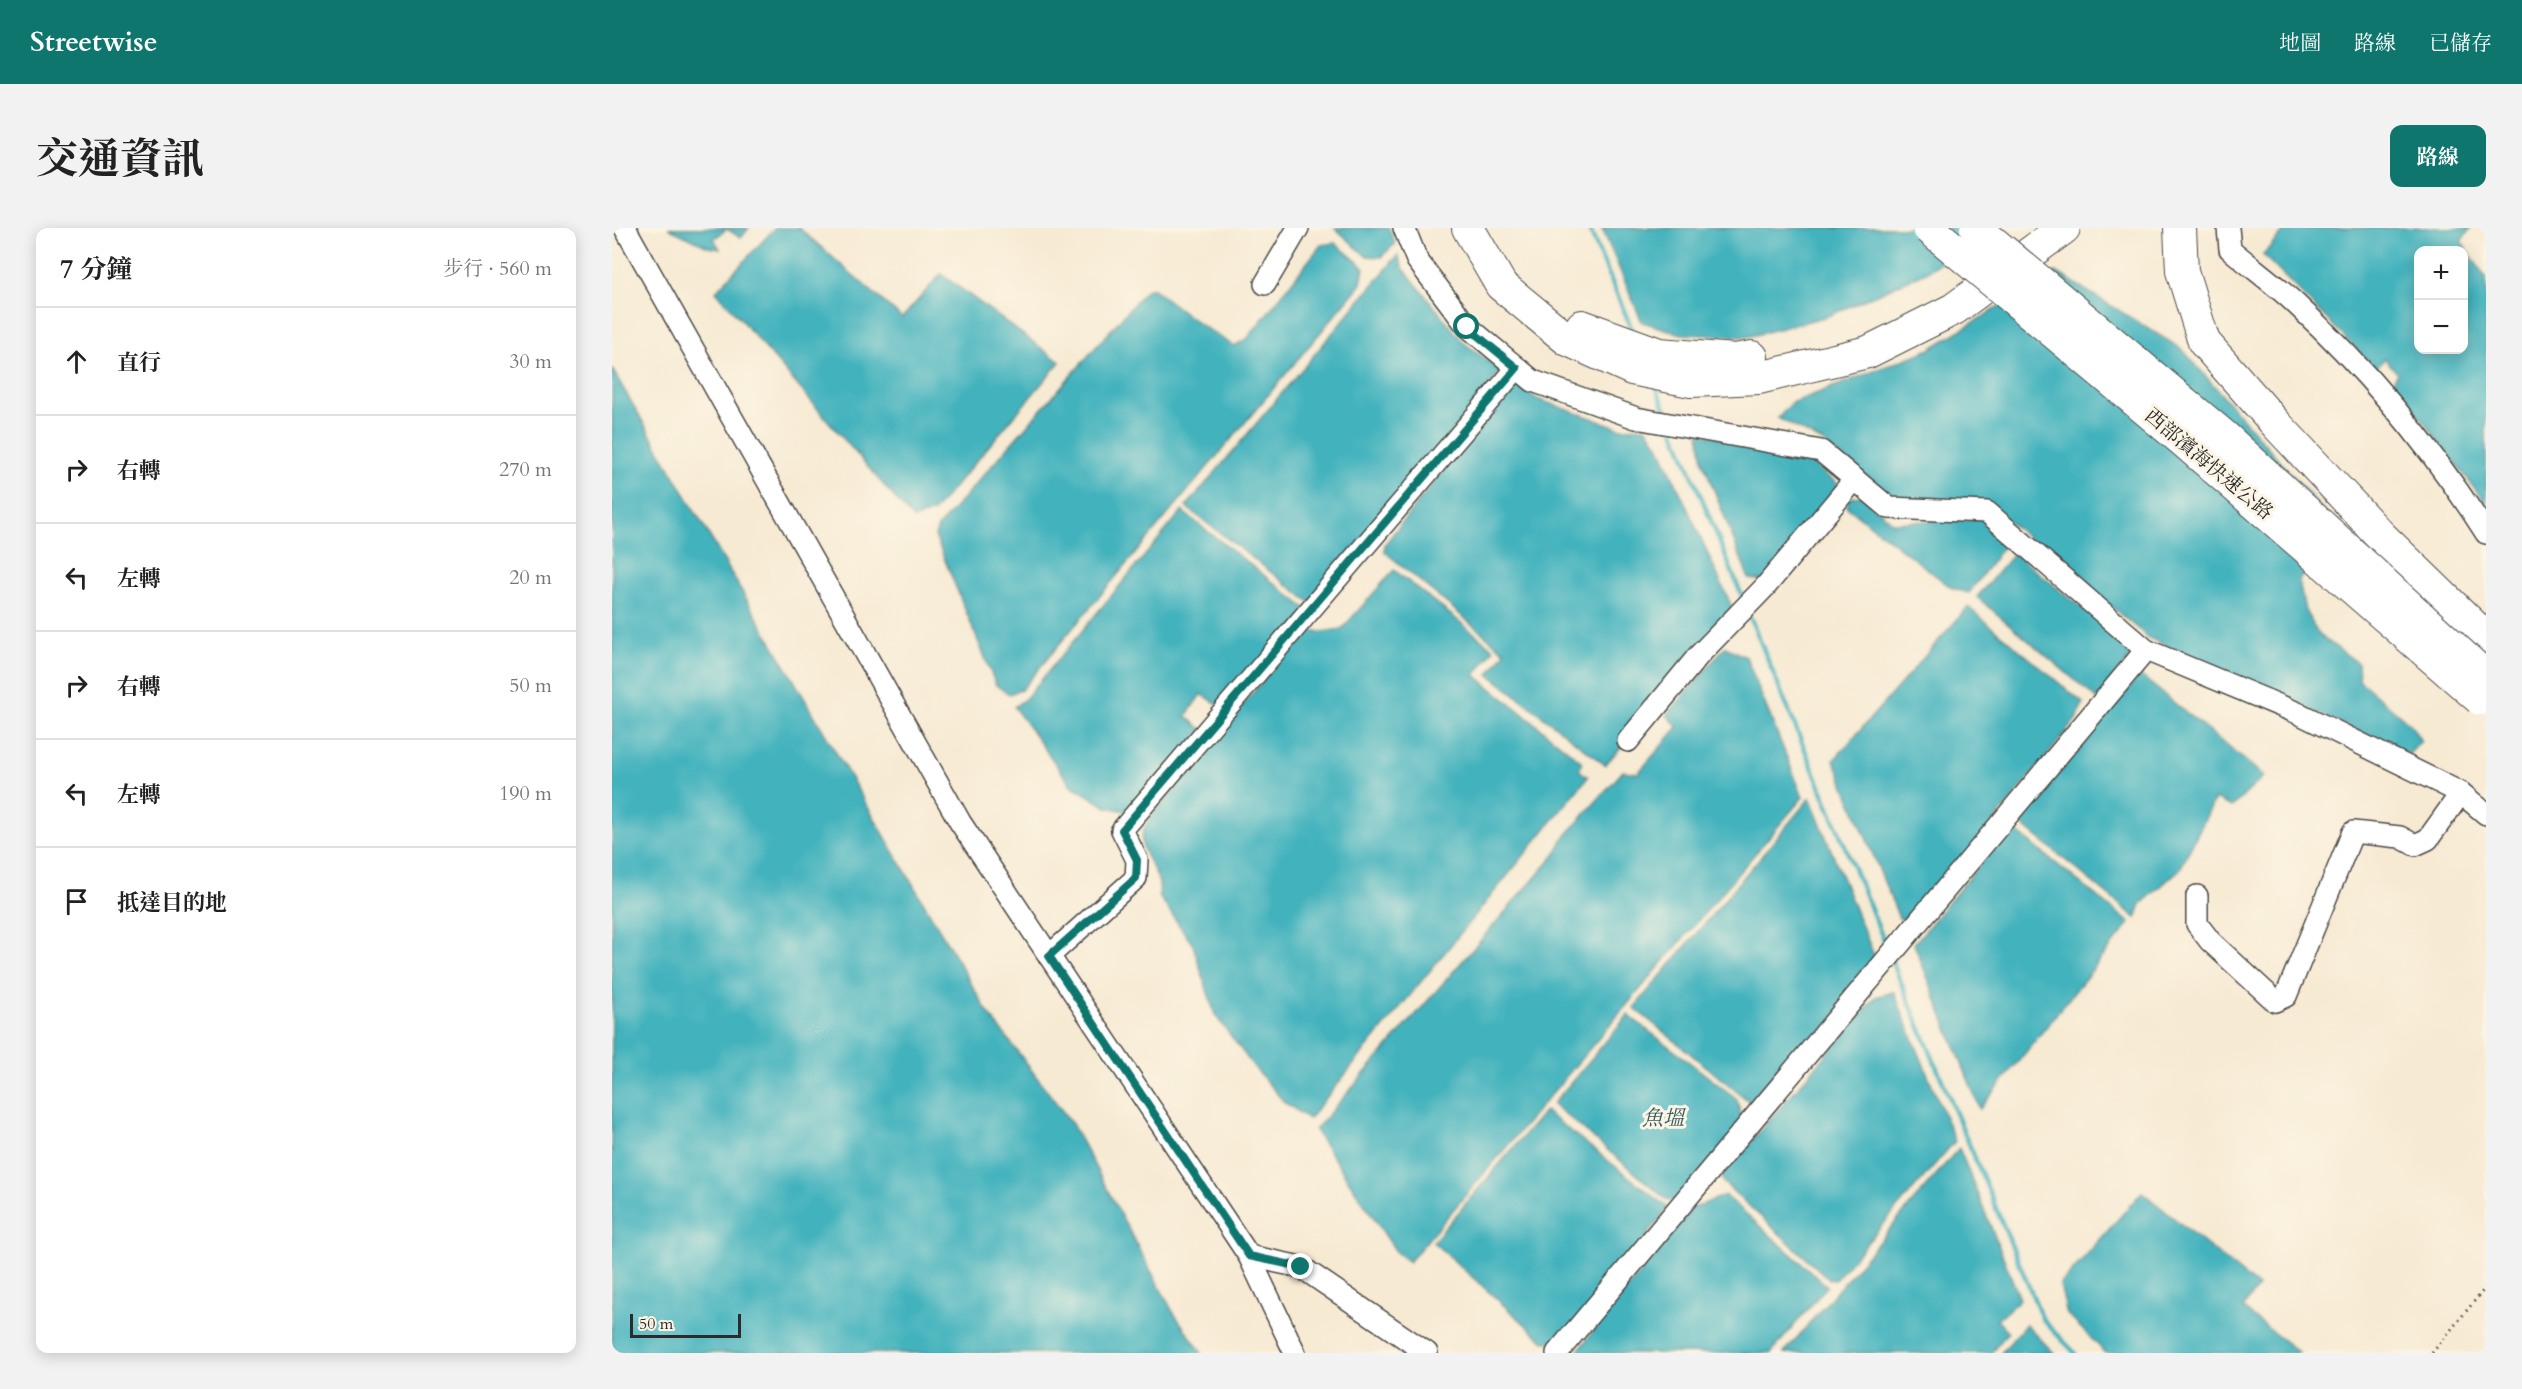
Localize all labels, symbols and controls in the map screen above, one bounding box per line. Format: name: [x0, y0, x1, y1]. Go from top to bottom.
text: Streetwise: [30, 23, 158, 61]
text: 地圖: [2279, 29, 2321, 58]
text: 路線: [2354, 29, 2396, 58]
text: 已儲存: [2429, 29, 2492, 58]
button: 路線: [2390, 125, 2486, 187]
text: 交通資訊: [36, 131, 204, 188]
map controls: [2414, 246, 2468, 354]
button: +: [2414, 246, 2468, 300]
text: 7 分鐘: [60, 252, 132, 287]
text: 步行 · 560 m: [443, 255, 552, 282]
button: −: [2414, 300, 2468, 354]
route start: [1453, 313, 1479, 339]
icon: ahead: [60, 345, 93, 378]
text: 直行: [117, 348, 161, 378]
text: 30 m: [509, 348, 552, 375]
street label: 西部濱海快速公路: [2139, 402, 2279, 526]
icon: right: [60, 453, 93, 486]
text: 右轉: [117, 456, 161, 486]
text: 270 m: [499, 456, 552, 483]
icon: left: [60, 561, 93, 594]
text: 左轉: [117, 564, 161, 594]
text: 20 m: [509, 564, 552, 591]
icon: right: [60, 669, 93, 702]
text: 右轉: [117, 672, 161, 702]
text: 50 m: [509, 672, 552, 699]
icon: left: [60, 777, 93, 810]
text: 左轉: [117, 780, 161, 810]
text: 190 m: [499, 780, 552, 807]
icon: arrive: [60, 885, 93, 918]
text: 抵達目的地: [117, 888, 227, 918]
water label: 魚塭: [1642, 1104, 1687, 1133]
route end: [1287, 1253, 1313, 1279]
scale bar: [630, 1311, 741, 1338]
text: 50 m: [639, 1313, 673, 1335]

